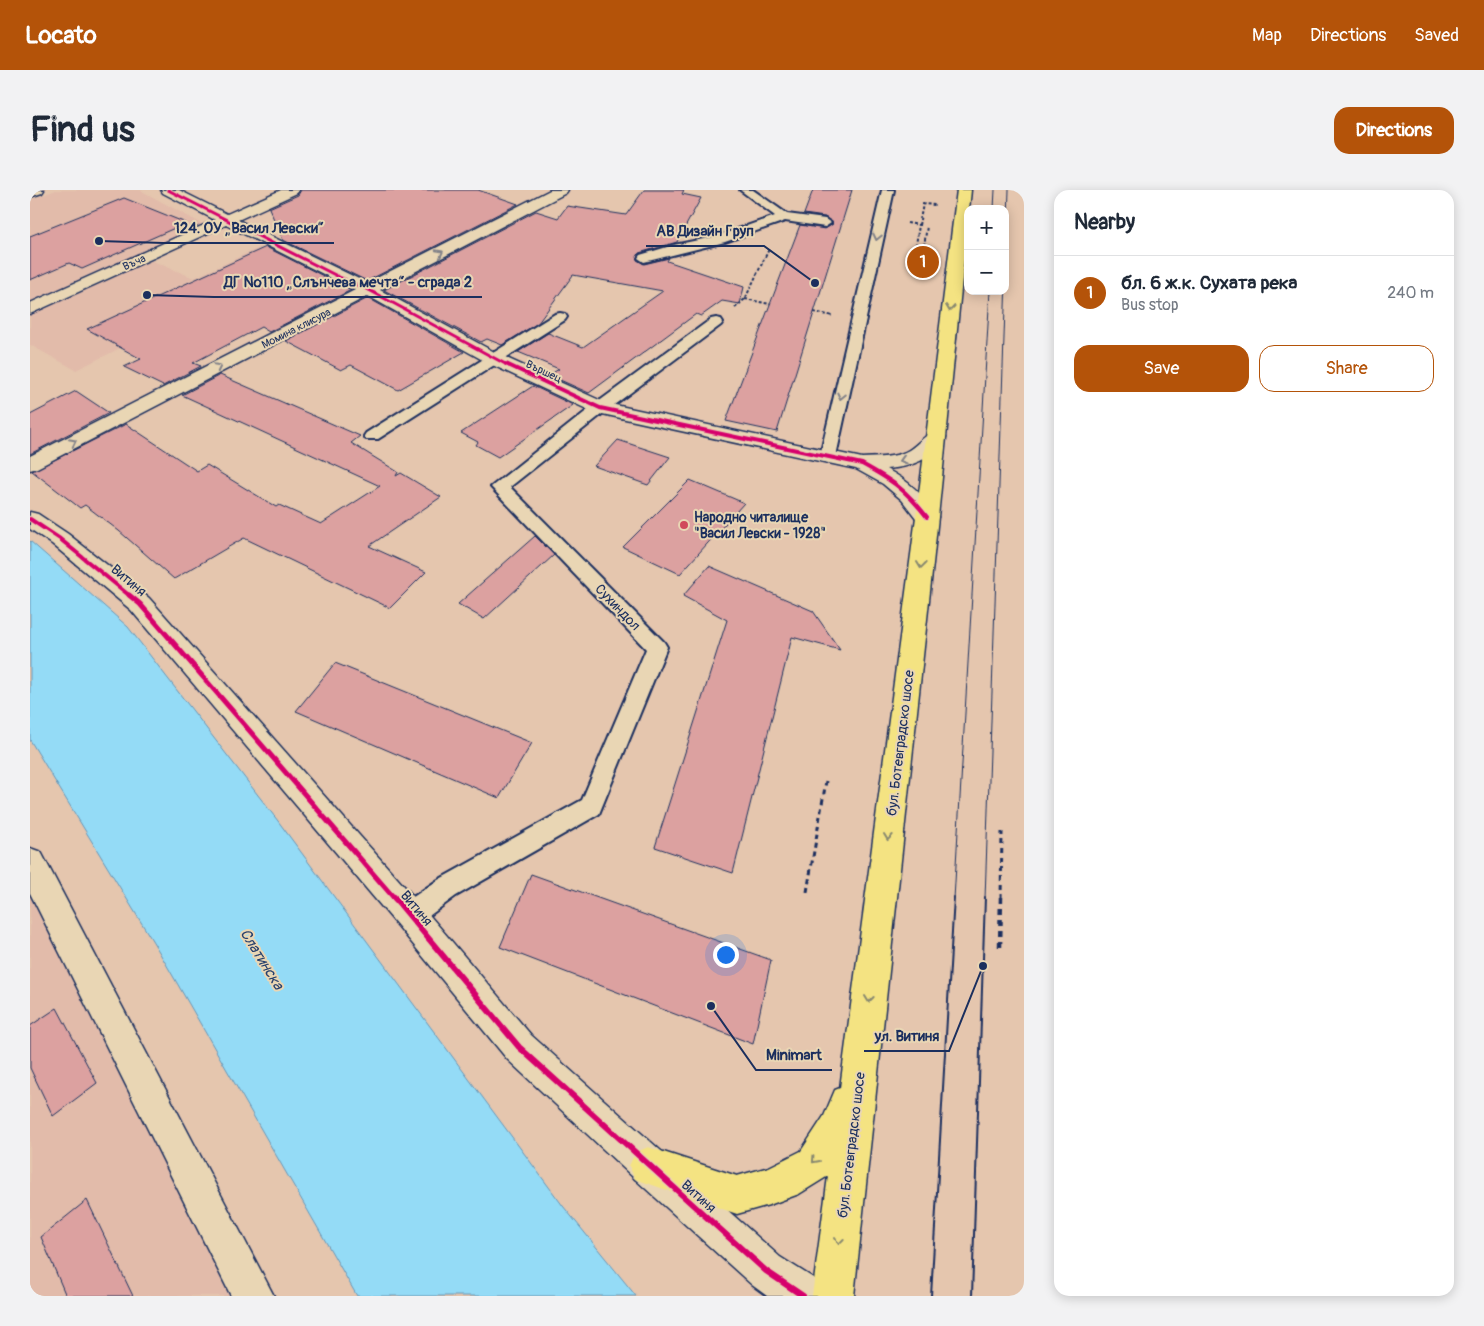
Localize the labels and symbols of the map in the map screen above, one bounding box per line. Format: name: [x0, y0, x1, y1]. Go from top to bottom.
callout: 124. ОУ „Васил Левски“: [164, 213, 334, 243]
callout: АВ Дизайн Груп: [646, 216, 764, 246]
text: 124. ОУ „Васил Левски“: [174, 219, 324, 238]
text: АВ Дизайн Груп: [656, 222, 754, 241]
one-way arrow: [872, 233, 883, 242]
pin: 1: [907, 243, 939, 281]
one-way arrow: [435, 249, 444, 259]
street label: Въча: [121, 252, 148, 273]
callout: ДГ №110 „Слънчева мечта“ - сграда 2: [214, 267, 482, 297]
text: ДГ №110 „Слънчева мечта“ - сграда 2: [223, 273, 472, 292]
one-way arrow: [945, 304, 956, 312]
street label: Момина клисура: [259, 305, 333, 351]
street label: Вършец: [524, 357, 564, 385]
one-way arrow: [213, 363, 222, 373]
one-way arrow: [836, 391, 847, 400]
one-way arrow: [68, 438, 77, 448]
one-way arrow: [899, 455, 908, 465]
place label: Народно читалище "Васил Левски - 1928": [694, 509, 826, 542]
marker: Народно читалище "Васил Левски - 1928": [678, 519, 690, 531]
street label: Витиня: [108, 561, 150, 600]
one-way arrow: [916, 561, 927, 569]
street label: Сухиндол: [591, 581, 644, 634]
street label: бул. Ботевградско шосе: [883, 669, 918, 817]
one-way arrow: [884, 833, 894, 842]
street label: Витиня: [397, 887, 436, 929]
water label: Слатинска: [235, 925, 288, 994]
your location: [713, 942, 739, 968]
one-way arrow: [864, 995, 875, 1003]
callout: ул. Витиня: [864, 1021, 949, 1051]
text: ул. Витиня: [874, 1027, 939, 1046]
callout: Minimart: [756, 1040, 832, 1070]
text: Minimart: [766, 1046, 823, 1065]
street label: бул. Ботевградско шосе: [834, 1071, 869, 1219]
one-way arrow: [812, 1155, 821, 1164]
street label: Витиня: [678, 1176, 720, 1216]
one-way arrow: [835, 1237, 845, 1245]

